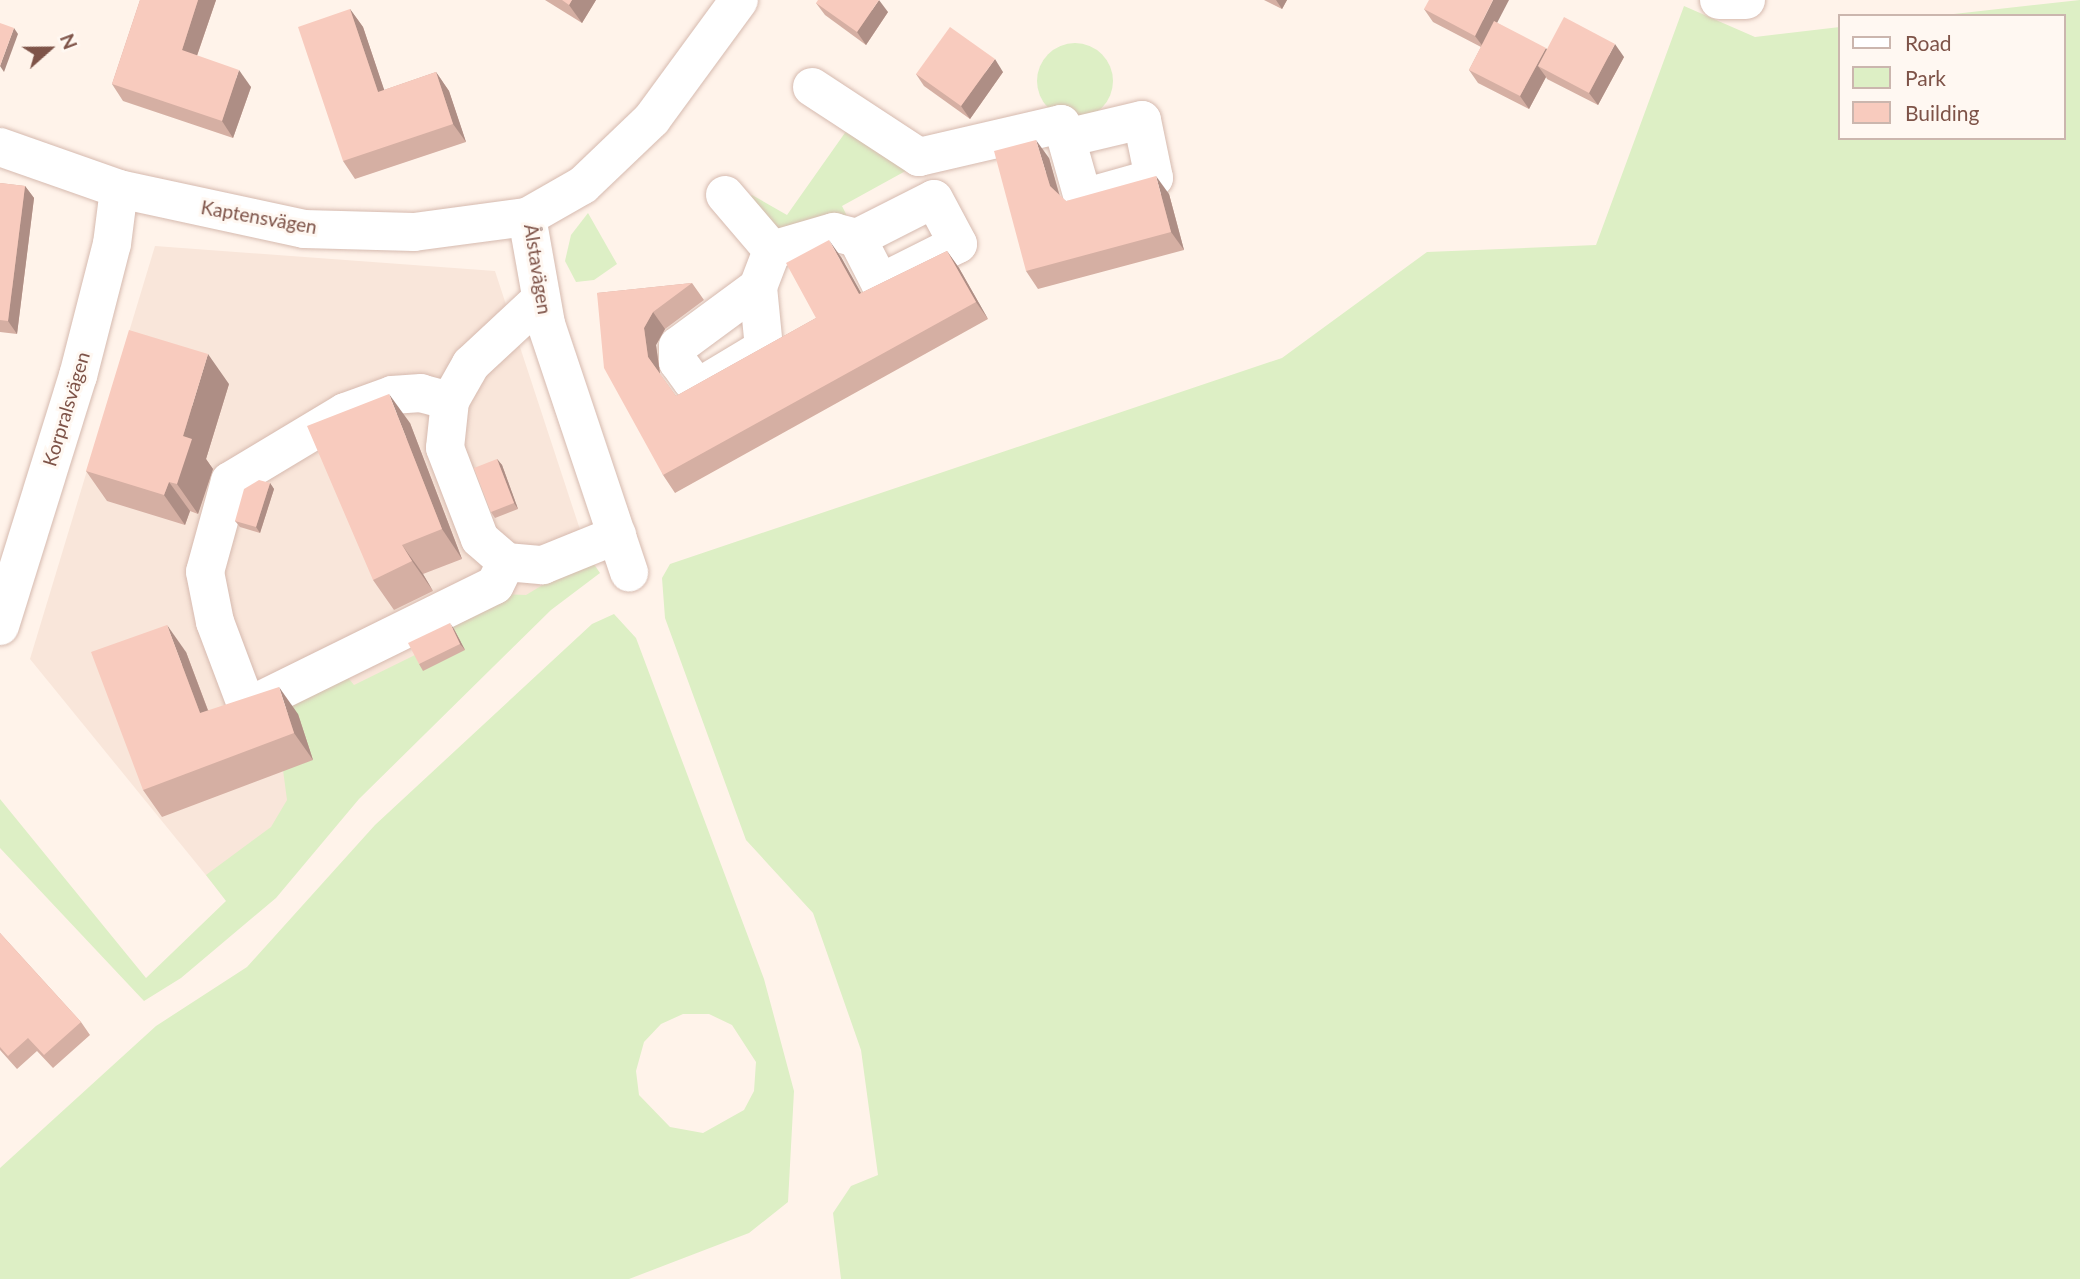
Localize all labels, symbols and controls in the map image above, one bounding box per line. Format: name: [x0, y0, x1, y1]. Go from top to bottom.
north arrow: [14, 14, 84, 84]
legend: [1839, 14, 2066, 140]
text: N: [56, 30, 82, 52]
text: Road: [1905, 30, 1952, 55]
text: Park: [1905, 65, 1946, 90]
text: Building: [1905, 100, 1980, 125]
street label: Kaptensvägen: [199, 196, 319, 238]
street label: Ålstavägen: [520, 222, 556, 316]
street label: Korpralsvägen: [38, 349, 94, 469]

